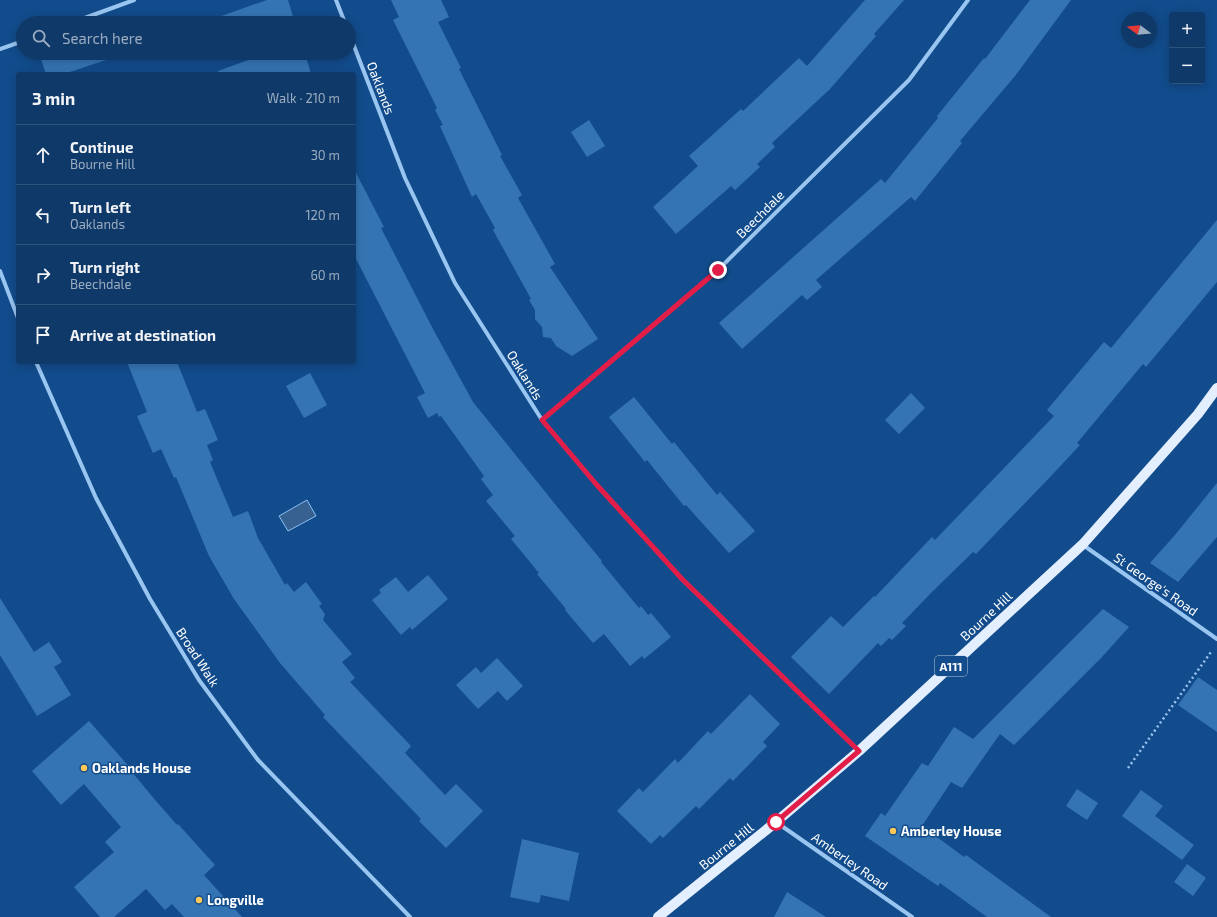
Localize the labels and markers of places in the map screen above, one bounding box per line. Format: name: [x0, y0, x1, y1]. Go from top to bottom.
place label: Oaklands House: [92, 760, 191, 776]
marker: Oaklands House: [79, 763, 89, 773]
place label: Amberley House: [901, 823, 1002, 839]
marker: Amberley House: [888, 826, 898, 836]
place label: Longville: [207, 892, 264, 908]
marker: Longville: [194, 895, 204, 905]

